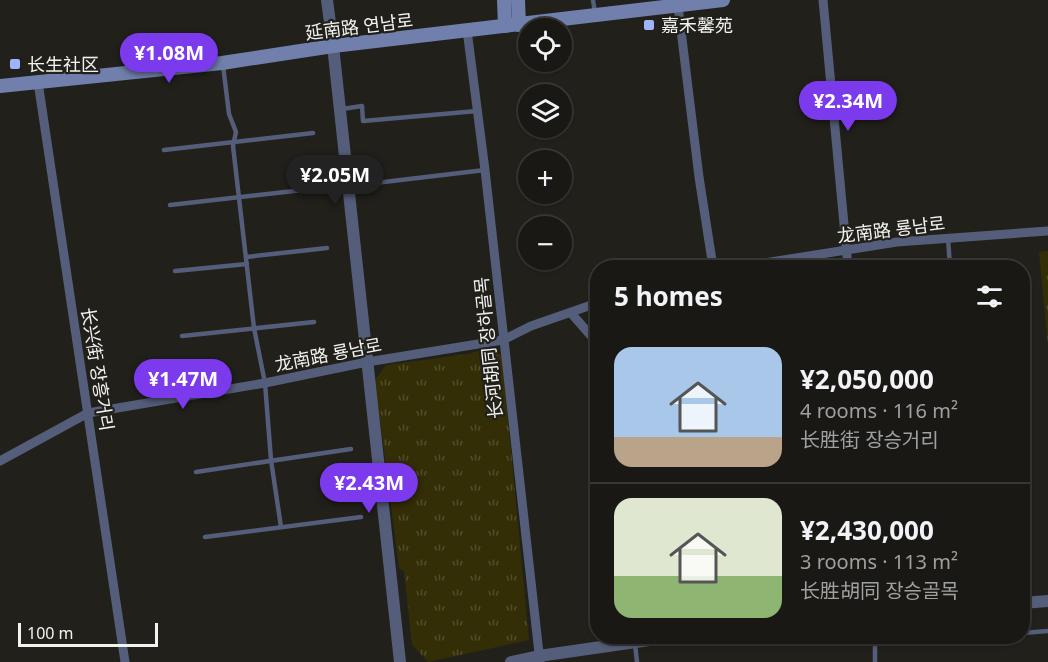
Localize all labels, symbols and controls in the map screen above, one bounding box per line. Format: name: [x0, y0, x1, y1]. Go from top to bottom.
street label: 延南路 연남로: [304, 7, 414, 45]
place label: 嘉禾馨苑: [661, 13, 733, 37]
map controls: [518, 18, 572, 270]
button: locate: [518, 18, 572, 72]
marker: 嘉禾馨苑: [642, 18, 656, 32]
pin: ¥1.08M: [120, 33, 218, 84]
text: ¥1.08M: [134, 39, 204, 66]
place label: 长生社区: [27, 52, 99, 76]
marker: 长生社区: [8, 57, 22, 71]
pin: ¥2.34M: [799, 81, 897, 132]
button: layers: [518, 84, 572, 138]
text: ¥2.34M: [813, 87, 883, 114]
button: +: [518, 150, 572, 204]
pin: ¥2.05M: [286, 155, 384, 206]
text: ¥2.05M: [300, 161, 370, 188]
street label: 龙南路 룡남로: [836, 210, 946, 248]
button: −: [518, 216, 572, 270]
street label: 长河胡同 장하골목: [469, 276, 507, 420]
text: 5 homes: [614, 278, 723, 314]
icon: filters: [973, 280, 1006, 313]
street label: 长兴街 장흥거리: [76, 305, 120, 433]
street label: 龙南路 룡남로: [273, 332, 383, 376]
pin: ¥1.47M: [134, 359, 232, 410]
text: ¥2,050,000: [800, 361, 934, 397]
text: ¥1.47M: [148, 365, 218, 392]
icon: home: [662, 371, 734, 443]
text: 4 rooms · 116 m²: [800, 397, 958, 424]
text: 长胜街 장승거리: [800, 426, 939, 453]
pin: ¥2.43M: [320, 463, 418, 514]
text: ¥2.43M: [334, 469, 404, 496]
text: ¥2,430,000: [800, 512, 934, 548]
icon: home: [662, 522, 734, 594]
text: 3 rooms · 113 m²: [800, 548, 958, 575]
text: 长胜胡同 장승골목: [800, 577, 959, 604]
scale bar: [18, 620, 158, 648]
text: 100 m: [27, 622, 74, 644]

